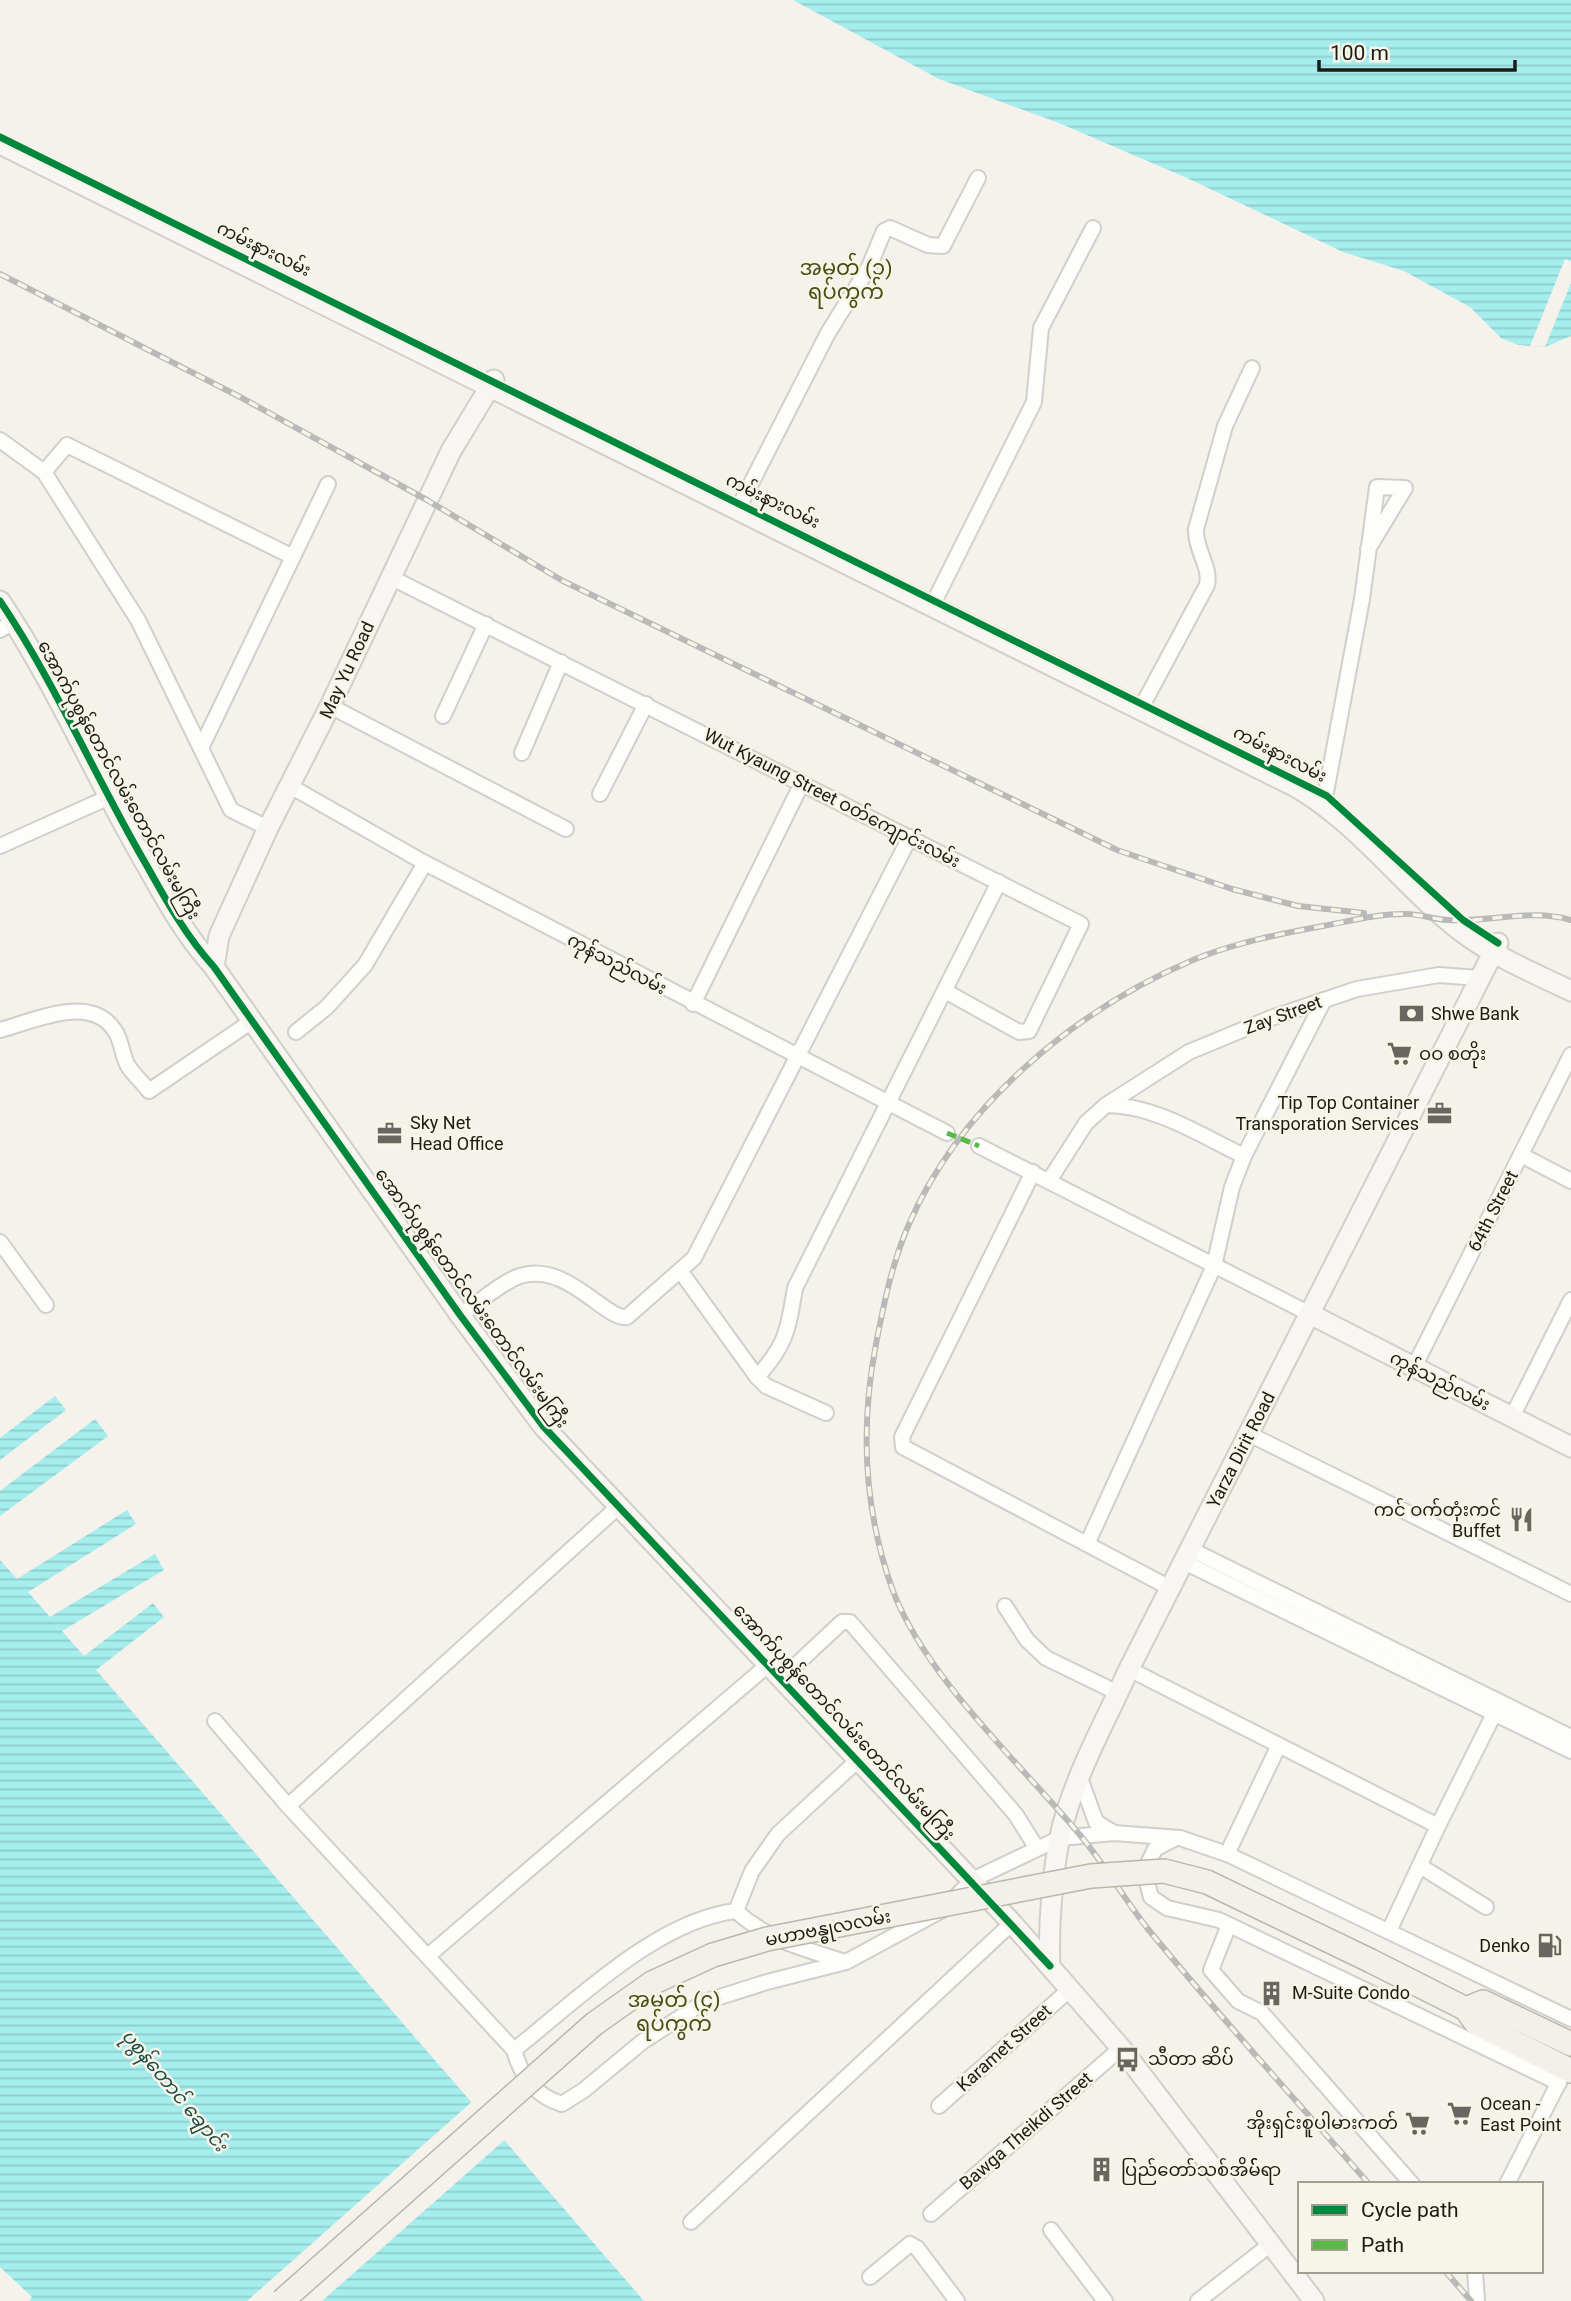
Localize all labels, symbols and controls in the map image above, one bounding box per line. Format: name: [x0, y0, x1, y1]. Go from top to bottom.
scale bar: [1319, 28, 1515, 72]
text: 100 m: [1330, 41, 1389, 65]
street label: ကမ်းနားလမ်း: [212, 215, 316, 285]
district label: အမှတ် (၁) ရပ်ကွက်: [799, 252, 893, 309]
street label: ကမ်းနားလမ်း: [721, 467, 825, 537]
street label: May Yu Road: [315, 618, 378, 722]
street label: အောက်ပုစွန်တောင်လမ်းတောင်လမ်းမကြီး: [29, 635, 208, 925]
street label: ကမ်းနားလမ်း: [1228, 719, 1331, 791]
street label: Wut Kyaung Street ဝတ်ကျောင်းလမ်း: [698, 722, 965, 876]
street label: ကုန်သည်လမ်း: [562, 927, 671, 1003]
street label: Zay Street: [1241, 991, 1325, 1038]
bank icon: Shwe Bank: [1397, 1000, 1425, 1028]
place label: Shwe Bank: [1431, 1003, 1520, 1024]
supermarket icon: ဝဝ စတိုး: [1385, 1040, 1413, 1068]
place label: ဝဝ စတိုး: [1419, 1040, 1486, 1069]
place label: Tip Top Container Transporation Services: [1235, 1092, 1419, 1134]
office icon: Tip Top Container Transporation Services: [1425, 1099, 1453, 1127]
place label: Sky Net Head Office: [410, 1112, 504, 1154]
office icon: Sky Net Head Office: [376, 1119, 404, 1147]
street label: အောက်ပုစွန်တောင်လမ်းတောင်လမ်းမကြီး: [367, 1162, 576, 1435]
street label: 64th Street: [1463, 1167, 1522, 1255]
street label: ကုန်သည်လမ်း: [1384, 1345, 1495, 1419]
street label: Yarza Dirit Road: [1202, 1388, 1279, 1511]
place label: ကင် ဝက်တုံးကင် Buffet: [1374, 1497, 1501, 1541]
restaurant icon: ကင် ဝက်တုံးကင် Buffet: [1507, 1506, 1535, 1534]
street label: အောက်ပုစွန်တောင်လမ်းတောင်လမ်းမကြီး: [725, 1597, 962, 1848]
street label: မဟာဗန္ဓုလလမ်း: [763, 1903, 894, 1955]
fuel station icon: Denko: [1536, 1932, 1564, 1960]
place label: Denko: [1479, 1935, 1530, 1956]
building icon: M-Suite Condo: [1258, 1979, 1286, 2007]
place label: M-Suite Condo: [1292, 1982, 1410, 2003]
district label: အမှတ် (၄) ရပ်ကွက်: [628, 1984, 720, 2041]
street label: Karamet Street: [952, 2000, 1055, 2096]
water label: ပုစွန်တောင် ချောင်း: [114, 2023, 235, 2160]
bus stop icon: သီတာ ဆိပ်: [1114, 2045, 1142, 2073]
place label: သီတာ ဆိပ်: [1148, 2045, 1234, 2069]
street label: Bawga Theikdi Street: [955, 2067, 1096, 2194]
place label: Ocean - East Point: [1480, 2093, 1561, 2135]
supermarket icon: Ocean - East Point: [1446, 2100, 1474, 2128]
place label: အိုးရှင်းစူပါမားကတ်: [1246, 2109, 1398, 2138]
supermarket icon: အိုးရှင်းစူပါမားကတ်: [1404, 2109, 1432, 2137]
building icon: ပြည်တော်သစ်အိမ််ရာ: [1087, 2156, 1115, 2184]
place label: ပြည်တော်သစ်အိမ််ရာ: [1121, 2156, 1281, 2185]
legend: [1298, 2182, 1543, 2273]
text: Cycle path: [1361, 2198, 1459, 2222]
text: Path: [1361, 2233, 1404, 2257]

